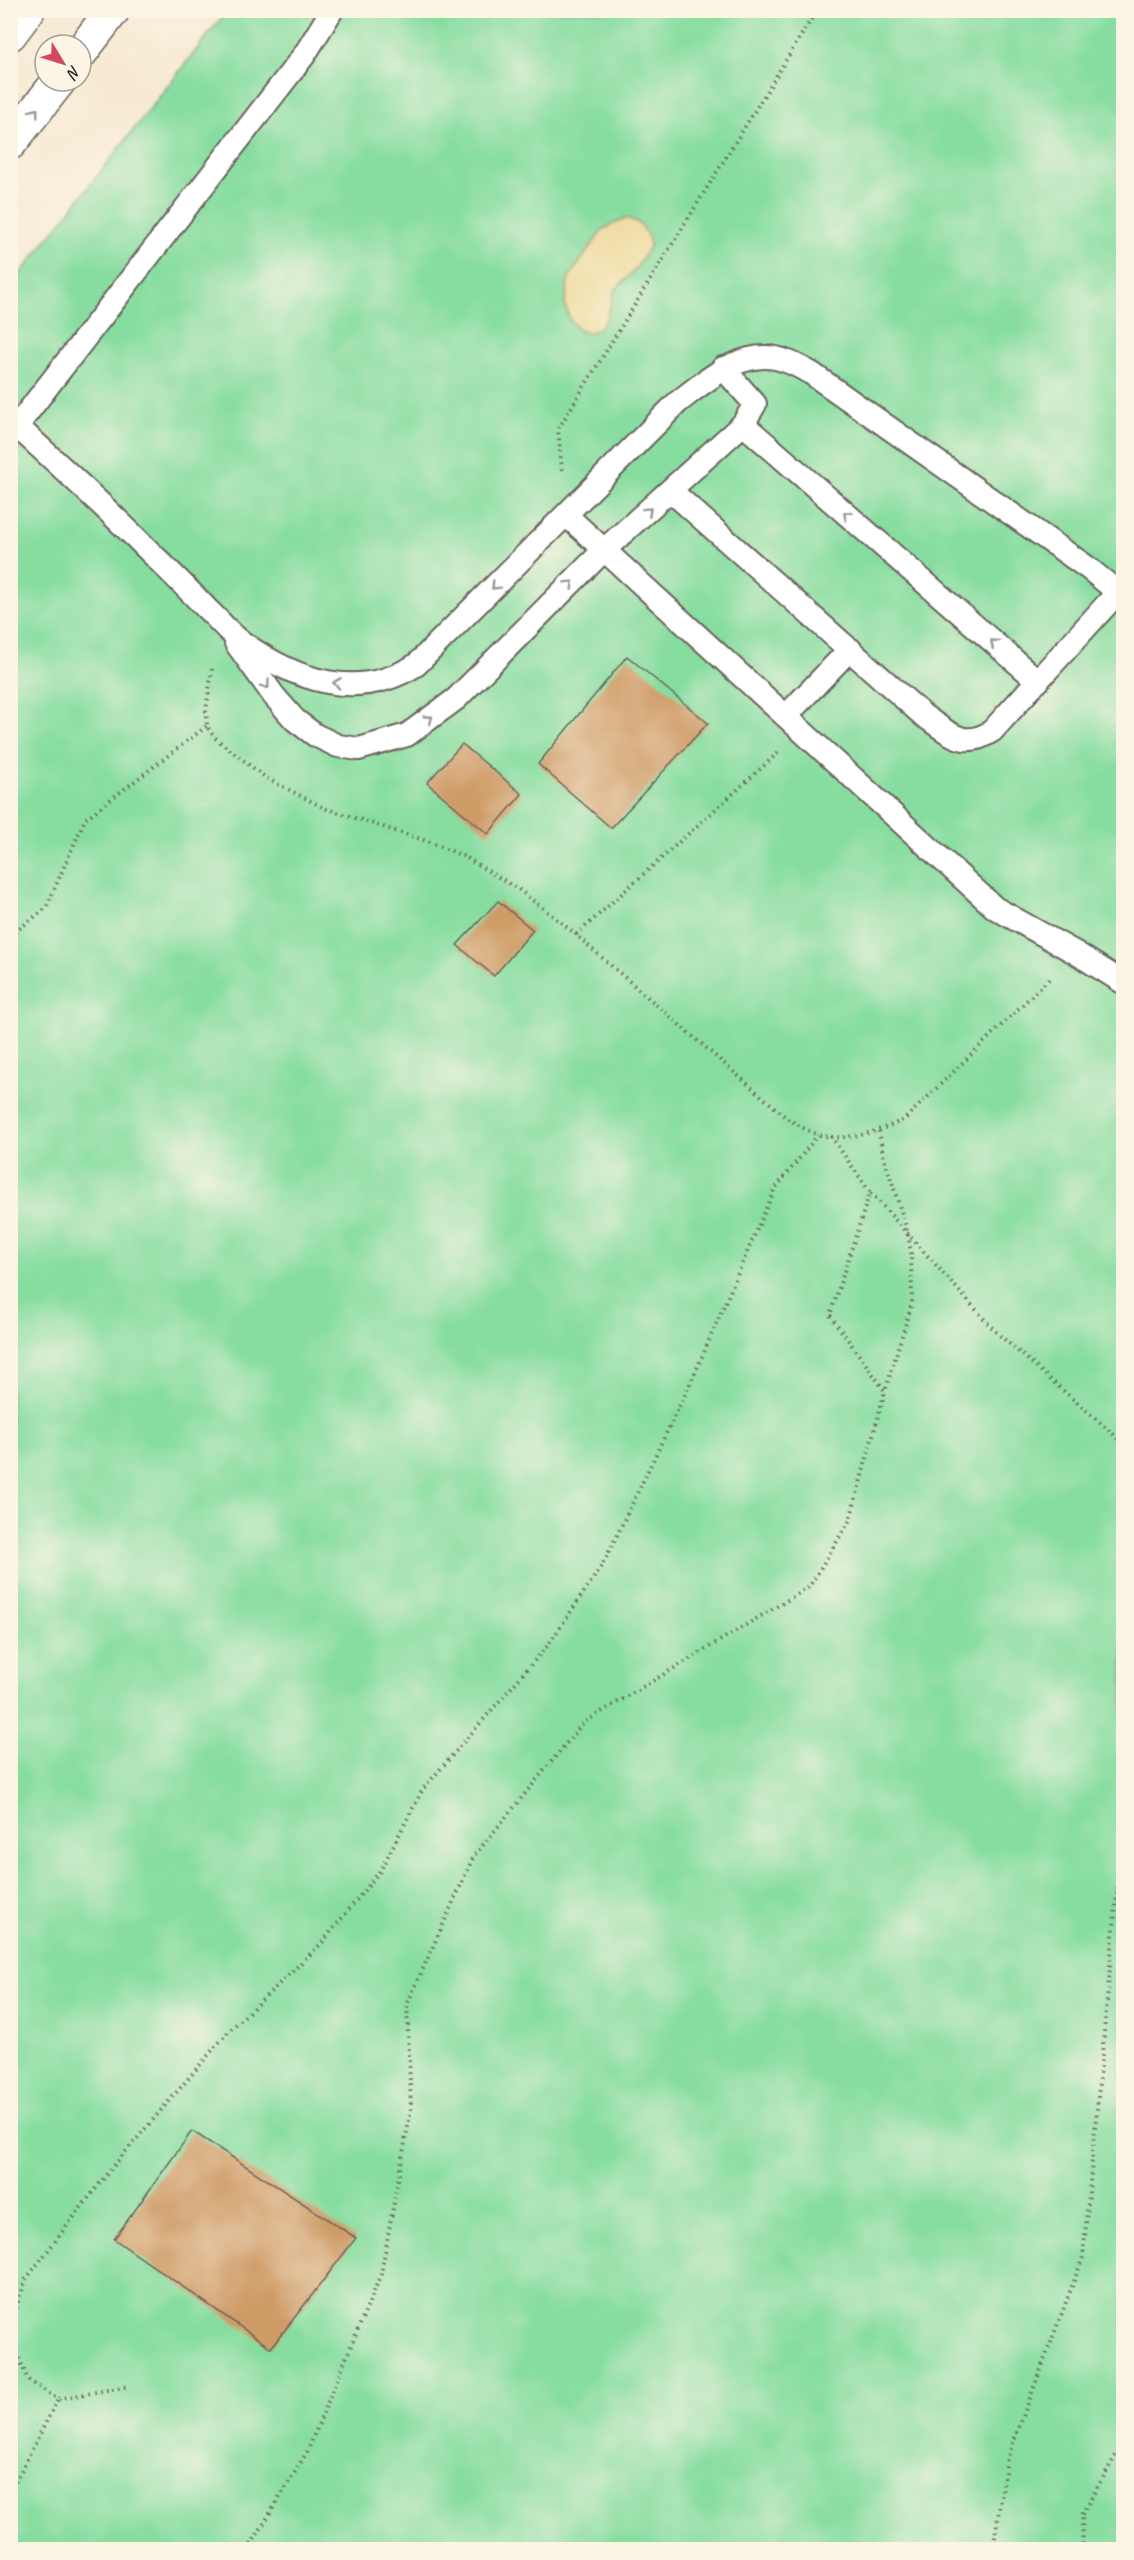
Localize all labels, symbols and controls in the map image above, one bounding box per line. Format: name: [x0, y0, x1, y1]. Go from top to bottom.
north arrow: [33, 33, 93, 93]
text: N: [61, 62, 85, 84]
one-way arrow: [27, 108, 38, 119]
one-way arrow: [641, 507, 652, 518]
one-way arrow: [843, 511, 854, 522]
one-way arrow: [491, 579, 502, 590]
one-way arrow: [563, 581, 574, 592]
one-way arrow: [990, 639, 1001, 650]
one-way arrow: [259, 678, 270, 689]
one-way arrow: [333, 678, 342, 690]
one-way arrow: [423, 715, 434, 726]

